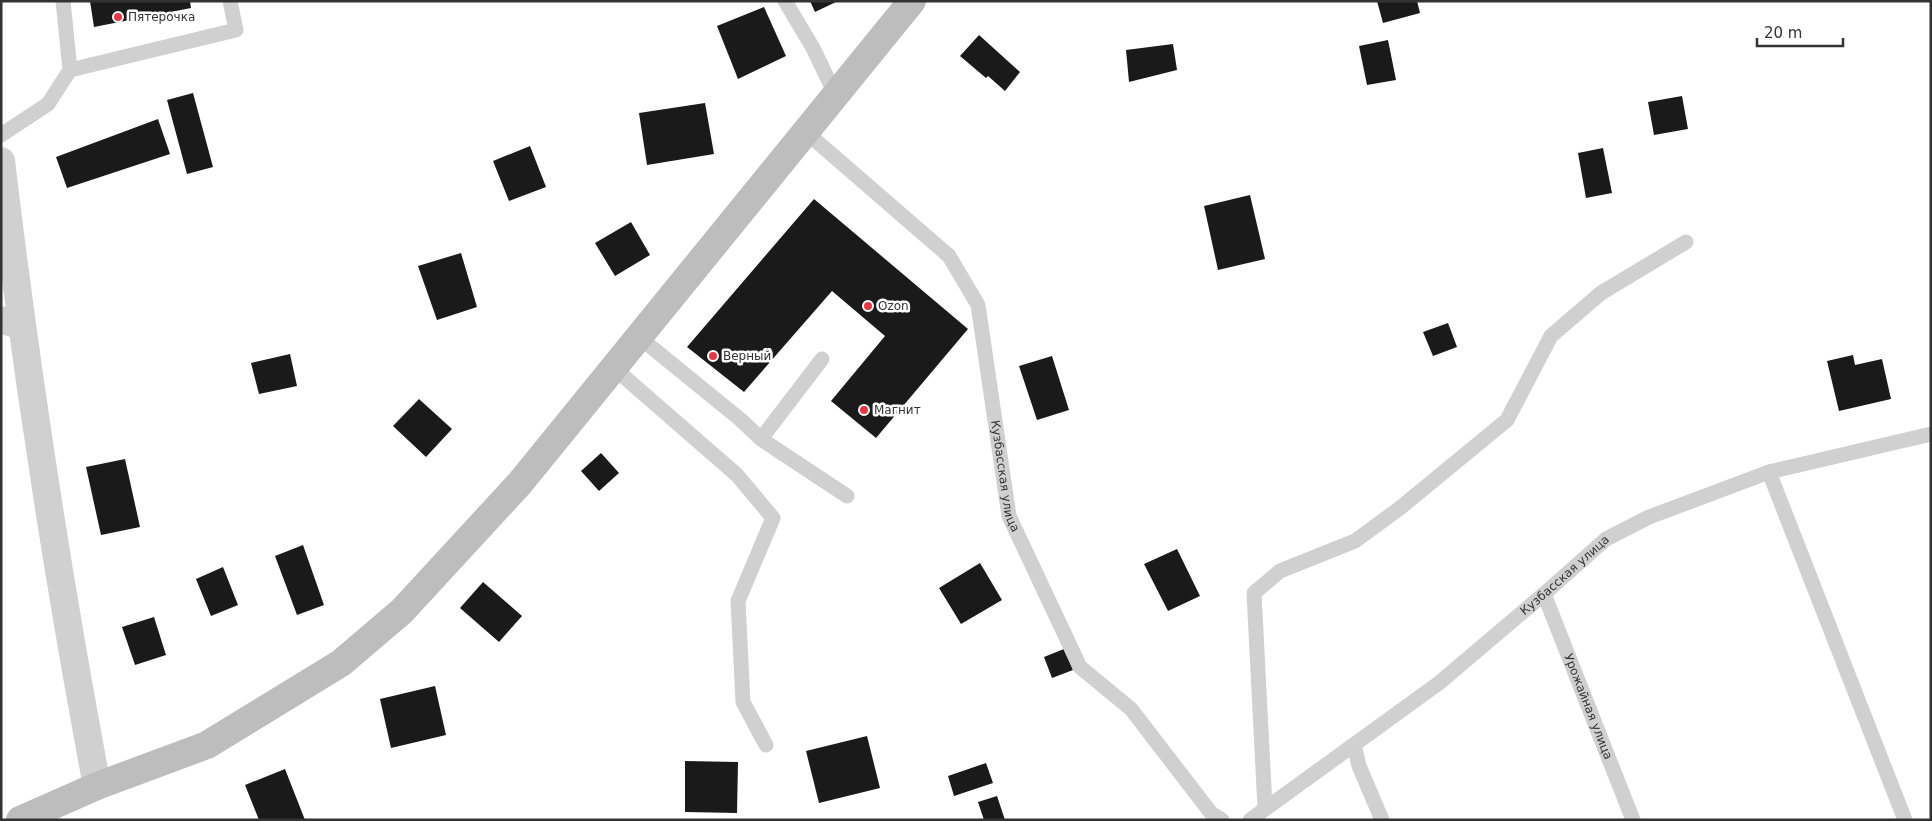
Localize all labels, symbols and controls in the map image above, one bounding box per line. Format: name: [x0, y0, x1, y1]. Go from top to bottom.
place label: Пятерочка: [128, 10, 195, 24]
marker: Пятерочка: [112, 11, 124, 23]
scale bar: [1757, 15, 1843, 47]
text: 20 m: [1764, 24, 1802, 42]
place label: Ozon: [878, 299, 909, 313]
marker: Ozon: [862, 300, 874, 312]
place label: Верный: [723, 349, 771, 363]
marker: Верный: [707, 350, 719, 362]
place label: Магнит: [874, 403, 921, 417]
marker: Магнит: [858, 404, 870, 416]
street label: Кузбасская улица: [988, 419, 1022, 534]
street label: Кузбасская улица: [1517, 532, 1612, 618]
street label: Урожайная улица: [1561, 652, 1615, 762]

